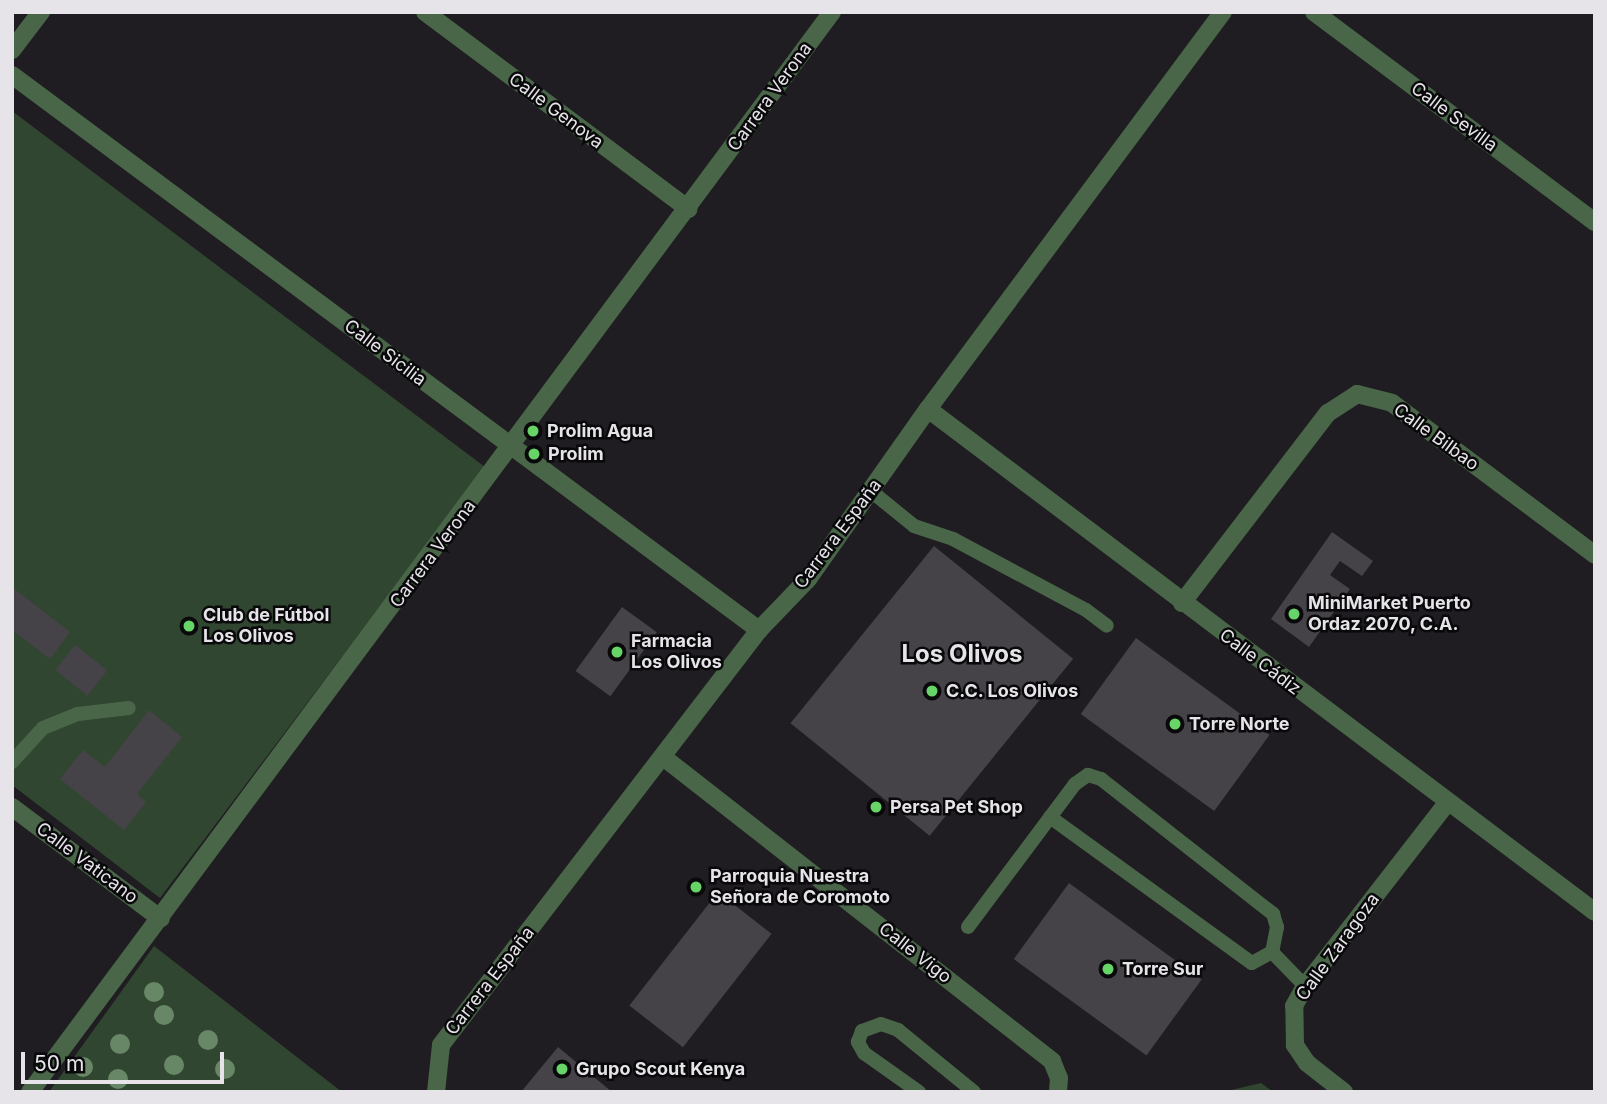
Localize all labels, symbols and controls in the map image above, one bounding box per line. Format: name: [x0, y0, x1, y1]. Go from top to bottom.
street label: Carrera Verona: [723, 38, 817, 156]
street label: Calle Genova: [505, 68, 607, 154]
street label: Calle Sevilla: [1407, 78, 1501, 156]
street label: Calle Sicilia: [340, 315, 430, 391]
street label: Calle Bilbao: [1389, 399, 1483, 475]
place label: Prolim Agua: [547, 420, 653, 442]
marker: Prolim Agua: [525, 423, 541, 439]
place label: Prolim: [548, 443, 604, 465]
marker: Prolim: [526, 446, 542, 462]
street label: Carrera España: [790, 475, 886, 593]
street label: Carrera Verona: [385, 496, 481, 612]
place label: MiniMarket Puerto Ordaz 2070, C.A.: [1308, 593, 1471, 636]
place label: Club de Fútbol Los Olivos: [203, 605, 329, 648]
marker: MiniMarket Puerto Ordaz 2070, C.A.: [1286, 606, 1302, 622]
marker: Club de Fútbol Los Olivos: [181, 618, 197, 634]
street label: Calle Cádiz: [1215, 624, 1305, 700]
place label: Farmacia Los Olivos: [631, 631, 722, 674]
district label: Los Olivos: [901, 640, 1023, 668]
marker: Farmacia Los Olivos: [609, 644, 625, 660]
place label: C.C. Los Olivos: [946, 680, 1079, 702]
marker: C.C. Los Olivos: [924, 683, 940, 699]
place label: Torre Norte: [1189, 713, 1290, 735]
marker: Torre Norte: [1167, 716, 1183, 732]
place label: Persa Pet Shop: [890, 796, 1023, 818]
marker: Persa Pet Shop: [868, 799, 884, 815]
street label: Calle Vaticano: [32, 818, 142, 908]
place label: Parroquia Nuestra Señora de Coromoto: [710, 866, 890, 908]
marker: Parroquia Nuestra Señora de Coromoto: [688, 879, 704, 895]
street label: Calle Zaragoza: [1292, 889, 1384, 1005]
street label: Calle Vigo: [874, 918, 956, 988]
street label: Carrera España: [441, 923, 539, 1039]
place label: Torre Sur: [1122, 958, 1203, 980]
marker: Torre Sur: [1100, 961, 1116, 977]
scale bar: [24, 1038, 228, 1082]
text: 50 m: [34, 1051, 84, 1076]
place label: Grupo Scout Kenya: [576, 1058, 745, 1080]
marker: Grupo Scout Kenya: [554, 1061, 570, 1077]

